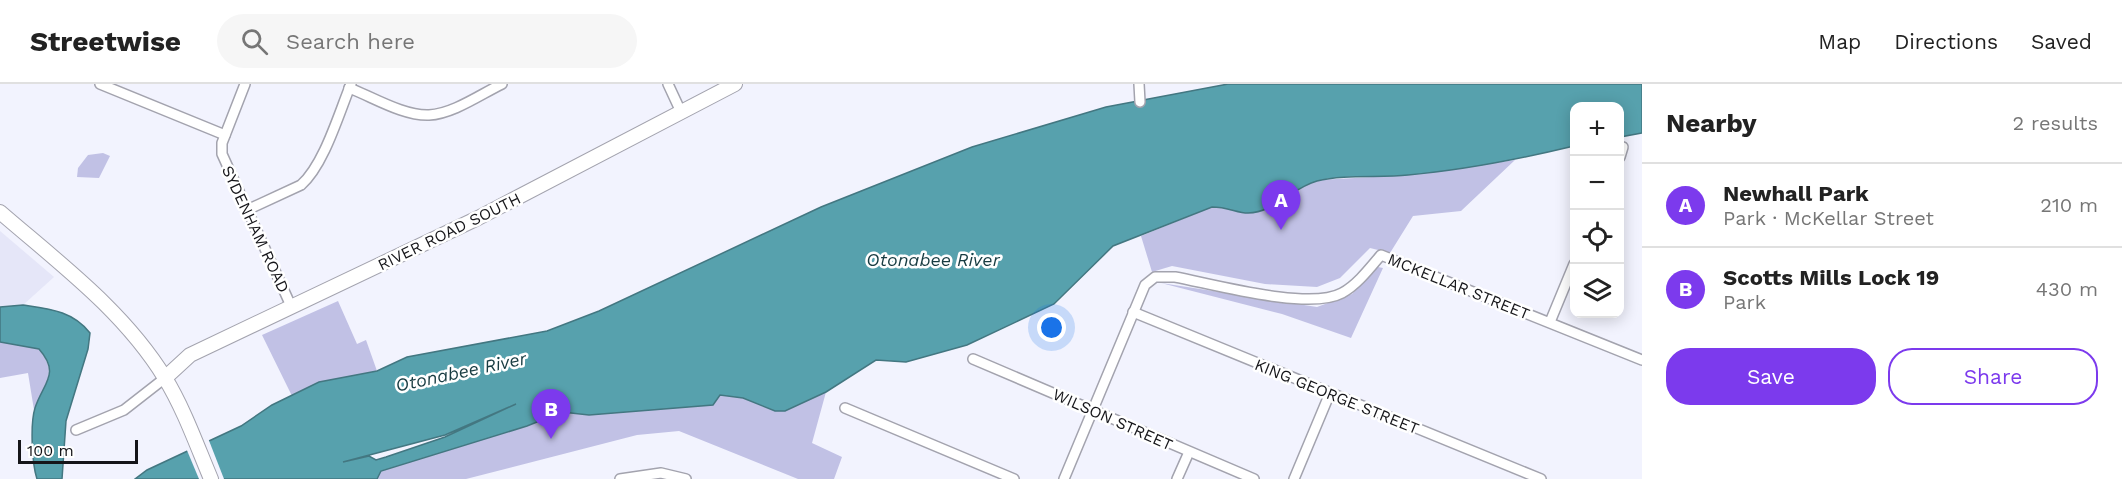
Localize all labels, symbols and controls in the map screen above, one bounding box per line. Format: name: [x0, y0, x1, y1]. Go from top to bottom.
search box: [217, 14, 637, 68]
text: Streetwise: [30, 25, 181, 58]
icon: search: [238, 25, 271, 58]
text: Search here: [286, 29, 415, 54]
text: Map: [1818, 29, 1861, 54]
text: Directions: [1894, 29, 1998, 54]
text: Saved: [2031, 29, 2092, 54]
map controls: [1570, 102, 1624, 318]
button: +: [1570, 102, 1624, 156]
text: Nearby: [1666, 108, 1757, 138]
text: 2 results: [2013, 111, 2098, 135]
button: −: [1570, 156, 1624, 210]
street label: SYDENHAM ROAD: [218, 163, 293, 296]
pin: A: [1262, 180, 1300, 230]
text: Newhall Park: [1723, 181, 1869, 206]
street label: RIVER ROAD SOUTH: [375, 189, 524, 274]
text: A: [1679, 193, 1692, 217]
text: 210 m: [2040, 193, 2098, 217]
text: Park · McKellar Street: [1723, 206, 1934, 230]
button: locate: [1570, 210, 1624, 264]
water label: Otonabee River: [866, 249, 1001, 270]
street label: MCKELLAR STREET: [1385, 249, 1533, 324]
button: layers: [1570, 264, 1624, 318]
text: Scotts Mills Lock 19: [1723, 265, 1939, 290]
text: B: [1679, 277, 1692, 301]
text: 430 m: [2036, 277, 2098, 301]
text: Park: [1723, 290, 1766, 314]
your location: [1037, 313, 1066, 342]
water label: Otonabee River: [394, 347, 529, 396]
button: Save: [1666, 348, 1876, 405]
button: Share: [1888, 348, 2098, 405]
street label: KING GEORGE STREET: [1252, 355, 1422, 438]
street label: WILSON STREET: [1050, 384, 1176, 455]
pin: B: [532, 390, 570, 439]
scale bar: [18, 437, 138, 464]
text: 100 m: [27, 441, 74, 460]

